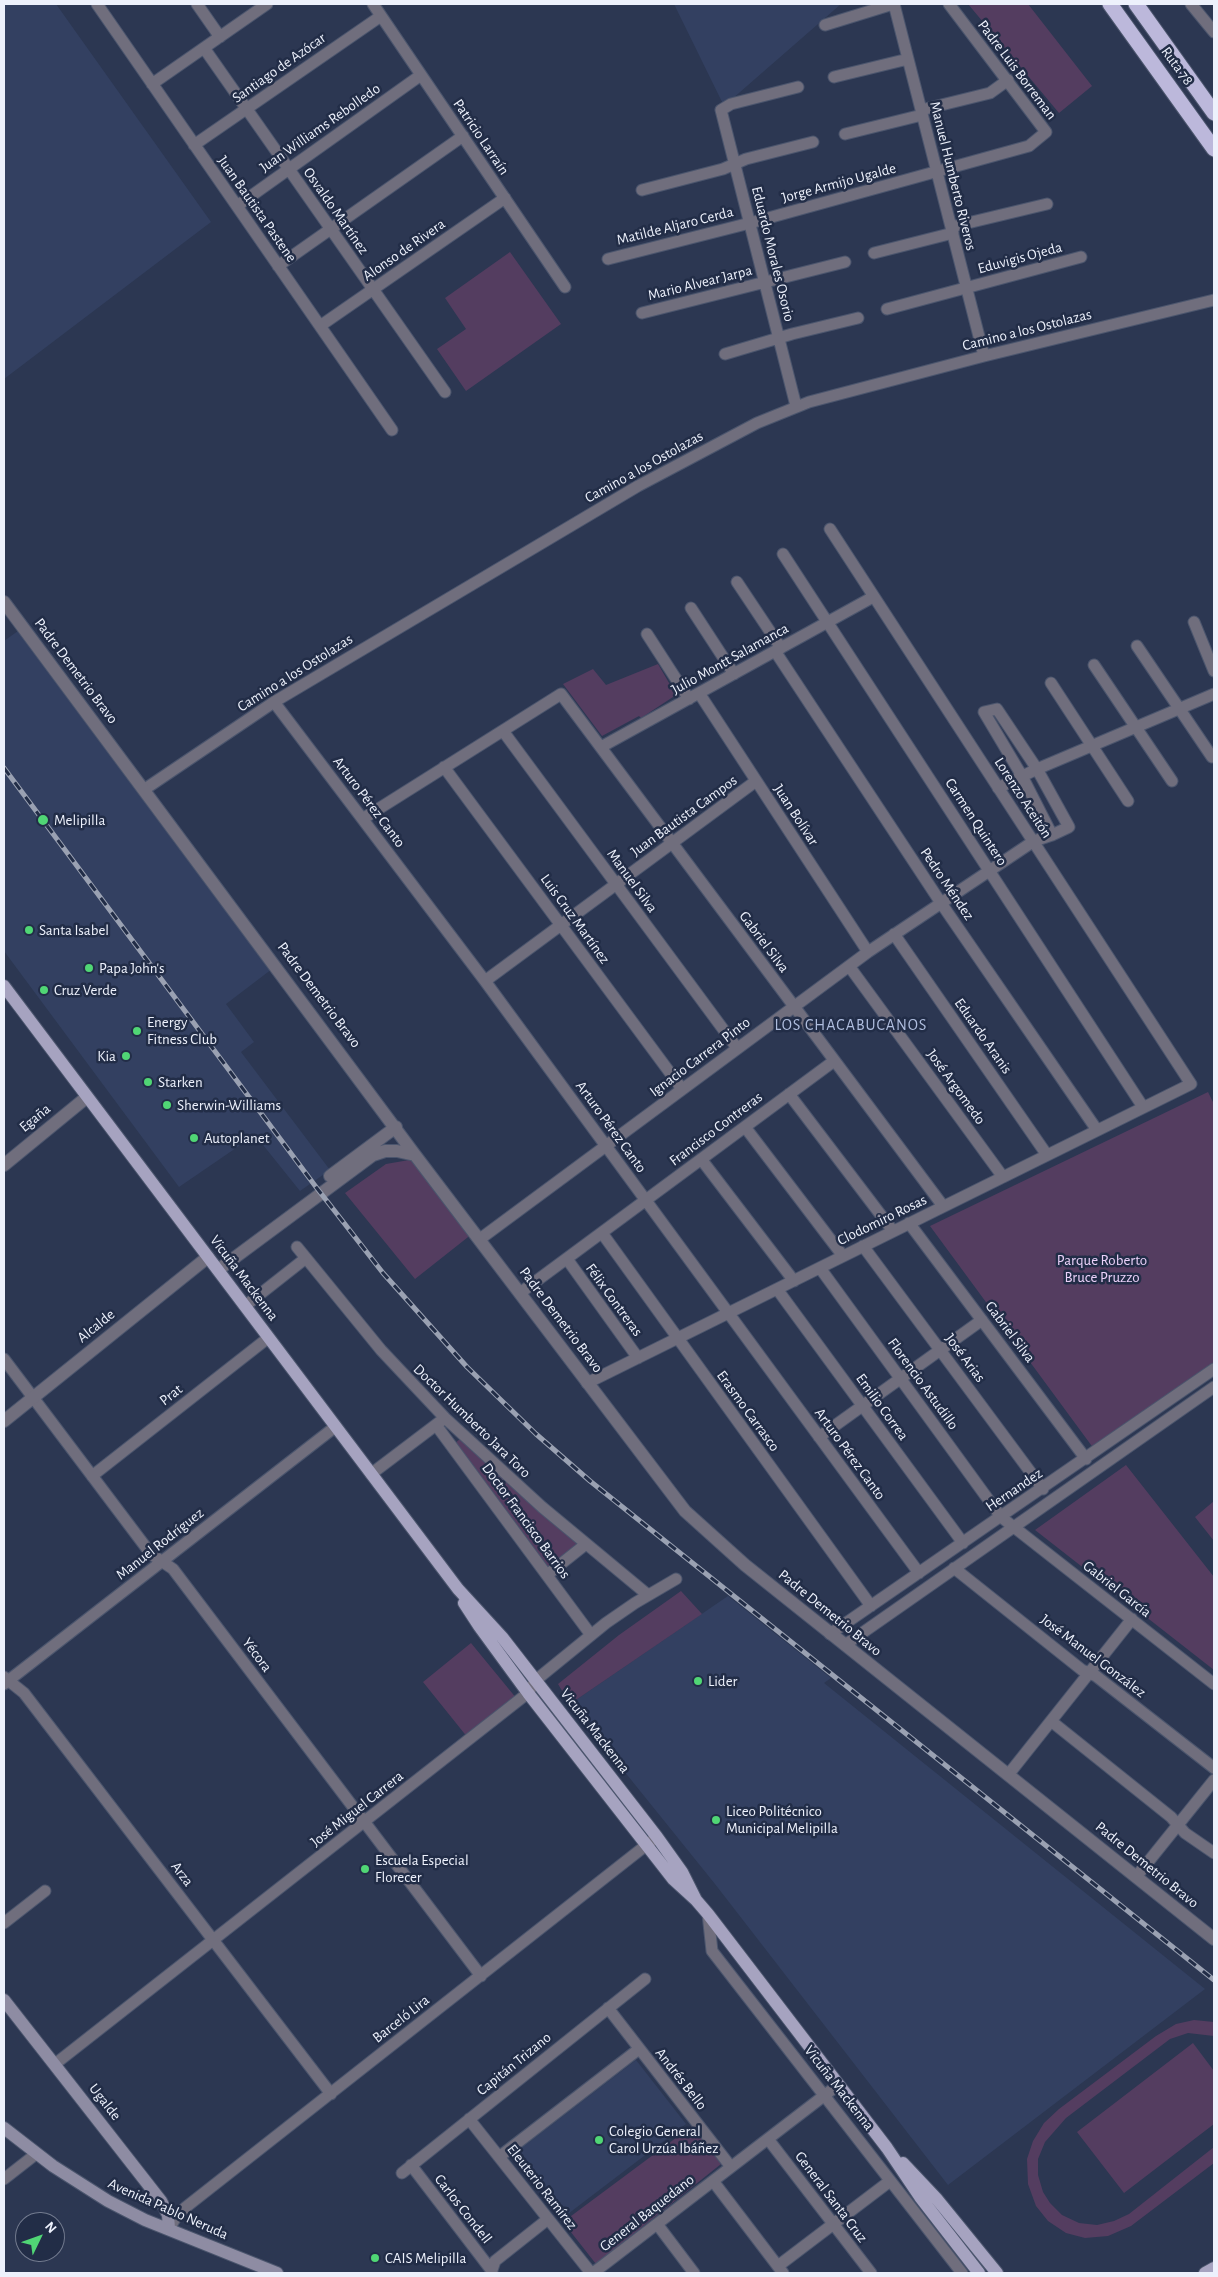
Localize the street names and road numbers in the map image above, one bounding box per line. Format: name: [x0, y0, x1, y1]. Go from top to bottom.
street label: Padre Luis Borreman: [974, 17, 1060, 123]
street label: Santiago de Azócar: [229, 29, 329, 107]
street label: Ruta 78: [1157, 43, 1197, 89]
street label: Juan Williams Rebolledo: [256, 80, 384, 176]
street label: Patricio Larraín: [449, 96, 513, 178]
street label: Manuel Humberto Riveros: [926, 100, 980, 252]
street label: Juan Bautista Pastene: [214, 152, 300, 266]
street label: Jorge Armijo Ugalde: [780, 159, 898, 207]
street label: Osvaldo Martínez: [299, 164, 373, 258]
street label: Eduardo Morales Osorio: [747, 185, 799, 323]
street label: Matilde Aljaro Cerda: [615, 203, 735, 249]
street label: Alonso de Rivera: [359, 215, 449, 285]
street label: Eduvigis Ojeda: [976, 238, 1064, 278]
street label: Mario Alvear Jarpa: [646, 261, 754, 305]
street label: Camino a los Ostolazas: [960, 305, 1094, 355]
street label: Camino a los Ostolazas: [582, 427, 706, 507]
street label: Padre Demetrio Bravo: [30, 615, 122, 727]
street label: Julio Montt Salamanca: [668, 619, 792, 699]
street label: Camino a los Ostolazas: [234, 630, 356, 716]
street label: Arturo Pérez Canto: [329, 753, 409, 851]
street label: Lorenzo Aceitón: [990, 754, 1056, 842]
street label: Juan Bautista Campos: [627, 771, 741, 861]
street label: Carmen Quintero: [941, 775, 1011, 869]
street label: Juan Bolívar: [770, 781, 822, 849]
street label: Pedro Méndez: [916, 844, 978, 924]
street label: Manuel Silva: [603, 846, 661, 916]
street label: Luis Cruz Martínez: [536, 871, 614, 967]
street label: Gabriel Silva: [735, 908, 793, 976]
street label: Padre Demetrio Bravo: [273, 939, 365, 1051]
street label: Eduardo Aranis: [950, 995, 1016, 1077]
street label: Ignacio Carrera Pinto: [646, 1013, 754, 1101]
street label: José Argomedo: [923, 1046, 989, 1128]
street label: Arturo Pérez Canto: [572, 1078, 650, 1176]
street label: Francisco Contreras: [666, 1088, 766, 1170]
street label: Egaña: [16, 1100, 54, 1136]
street label: Clodomiro Rosas: [834, 1191, 930, 1249]
street label: Vicuña Mackenna: [206, 1232, 282, 1324]
street label: Félix Contreras: [582, 1260, 646, 1340]
street label: Padre Demetrio Bravo: [515, 1264, 607, 1376]
street label: Gabriel Silva: [981, 1298, 1039, 1366]
street label: Alcalde: [74, 1305, 118, 1347]
street label: José Arias: [941, 1330, 989, 1386]
street label: Florencio Astudillo: [884, 1335, 962, 1433]
street label: Doctor Humberto Jara Toro: [409, 1360, 535, 1482]
street label: Erasmo Carrasco: [713, 1367, 783, 1455]
street label: Emilio Correa: [852, 1370, 912, 1444]
street label: Prat: [156, 1381, 186, 1409]
street label: Arturo Pérez Canto: [811, 1405, 889, 1503]
street label: Doctor Francisco Barrios: [478, 1460, 574, 1582]
street label: Hernandez: [982, 1464, 1046, 1516]
street label: Manuel Rodríguez: [113, 1504, 207, 1584]
street label: Gabriel García: [1079, 1557, 1155, 1621]
street label: Padre Demetrio Bravo: [775, 1566, 885, 1660]
street label: José Manuel González: [1037, 1611, 1149, 1701]
street label: Yécora: [238, 1634, 276, 1676]
street label: Vicuña Mackenna: [556, 1685, 634, 1777]
street label: José Miguel Carrera: [307, 1767, 407, 1851]
street label: Padre Demetrio Bravo: [1092, 1818, 1202, 1912]
street label: Arza: [167, 1858, 197, 1890]
street label: Barceló Lira: [369, 1991, 433, 2047]
street label: Capitán Trizano: [473, 2028, 555, 2100]
street label: Vicuña Mackenna: [800, 2042, 878, 2134]
street label: Andrés Bello: [651, 2045, 711, 2113]
street label: Ugalde: [85, 2080, 125, 2124]
street label: Eleuterio Ramírez: [503, 2141, 581, 2233]
street label: General Santa Cruz: [791, 2148, 871, 2246]
street label: Carlos Condell: [430, 2171, 496, 2247]
street label: General Baquedano: [596, 2171, 698, 2255]
street label: Avenida Pablo Neruda: [105, 2174, 231, 2244]

